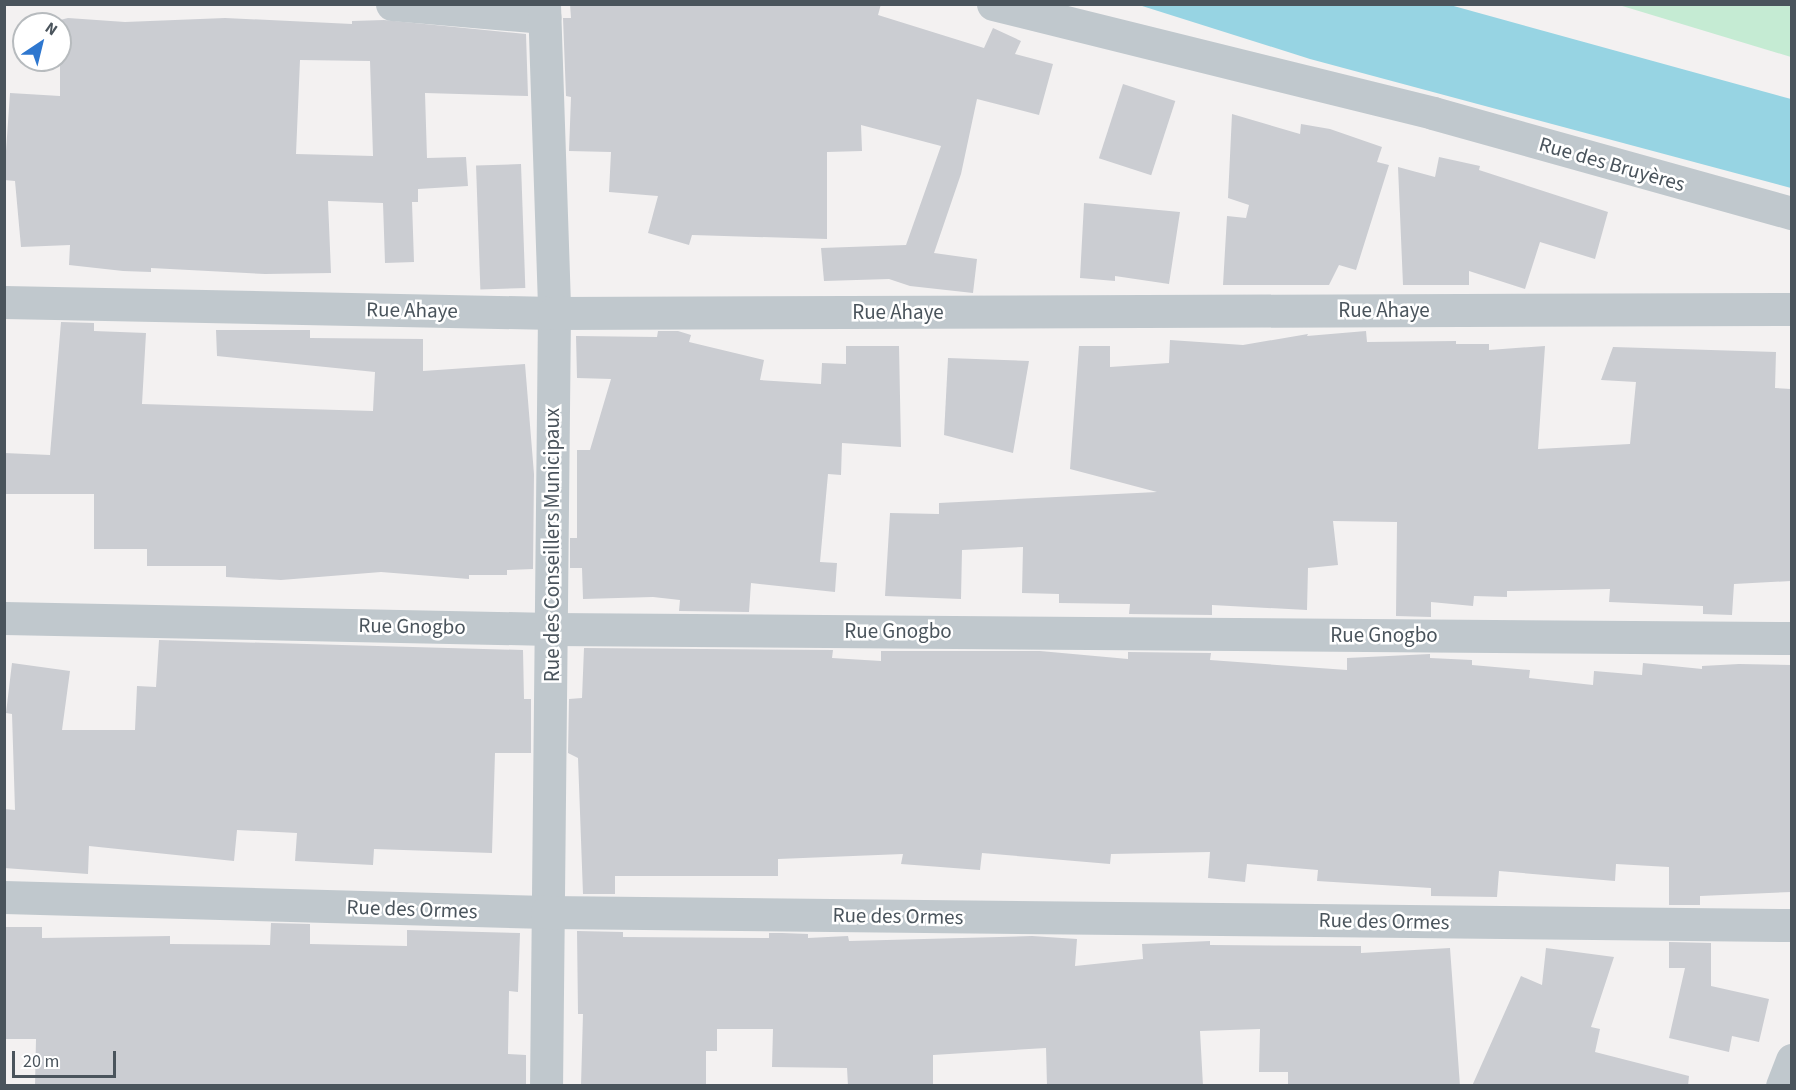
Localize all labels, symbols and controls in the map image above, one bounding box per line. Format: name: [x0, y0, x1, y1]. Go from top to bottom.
north arrow: [12, 12, 72, 72]
text: N: [41, 17, 62, 41]
street label: Rue des Bruyères: [1536, 131, 1688, 197]
street label: Rue Ahaye: [366, 297, 458, 323]
street label: Rue Ahaye: [1338, 297, 1430, 323]
street label: Rue Ahaye: [852, 299, 944, 325]
street label: Rue des Conseillers Municipaux: [539, 408, 565, 682]
street label: Rue Gnogbo: [358, 612, 466, 640]
street label: Rue Gnogbo: [844, 618, 952, 644]
street label: Rue Gnogbo: [1330, 622, 1438, 648]
street label: Rue des Ormes: [346, 894, 478, 924]
street label: Rue des Ormes: [832, 902, 964, 930]
street label: Rue des Ormes: [1318, 907, 1450, 935]
scale bar: [15, 1039, 118, 1077]
text: 20 m: [23, 1049, 59, 1074]

